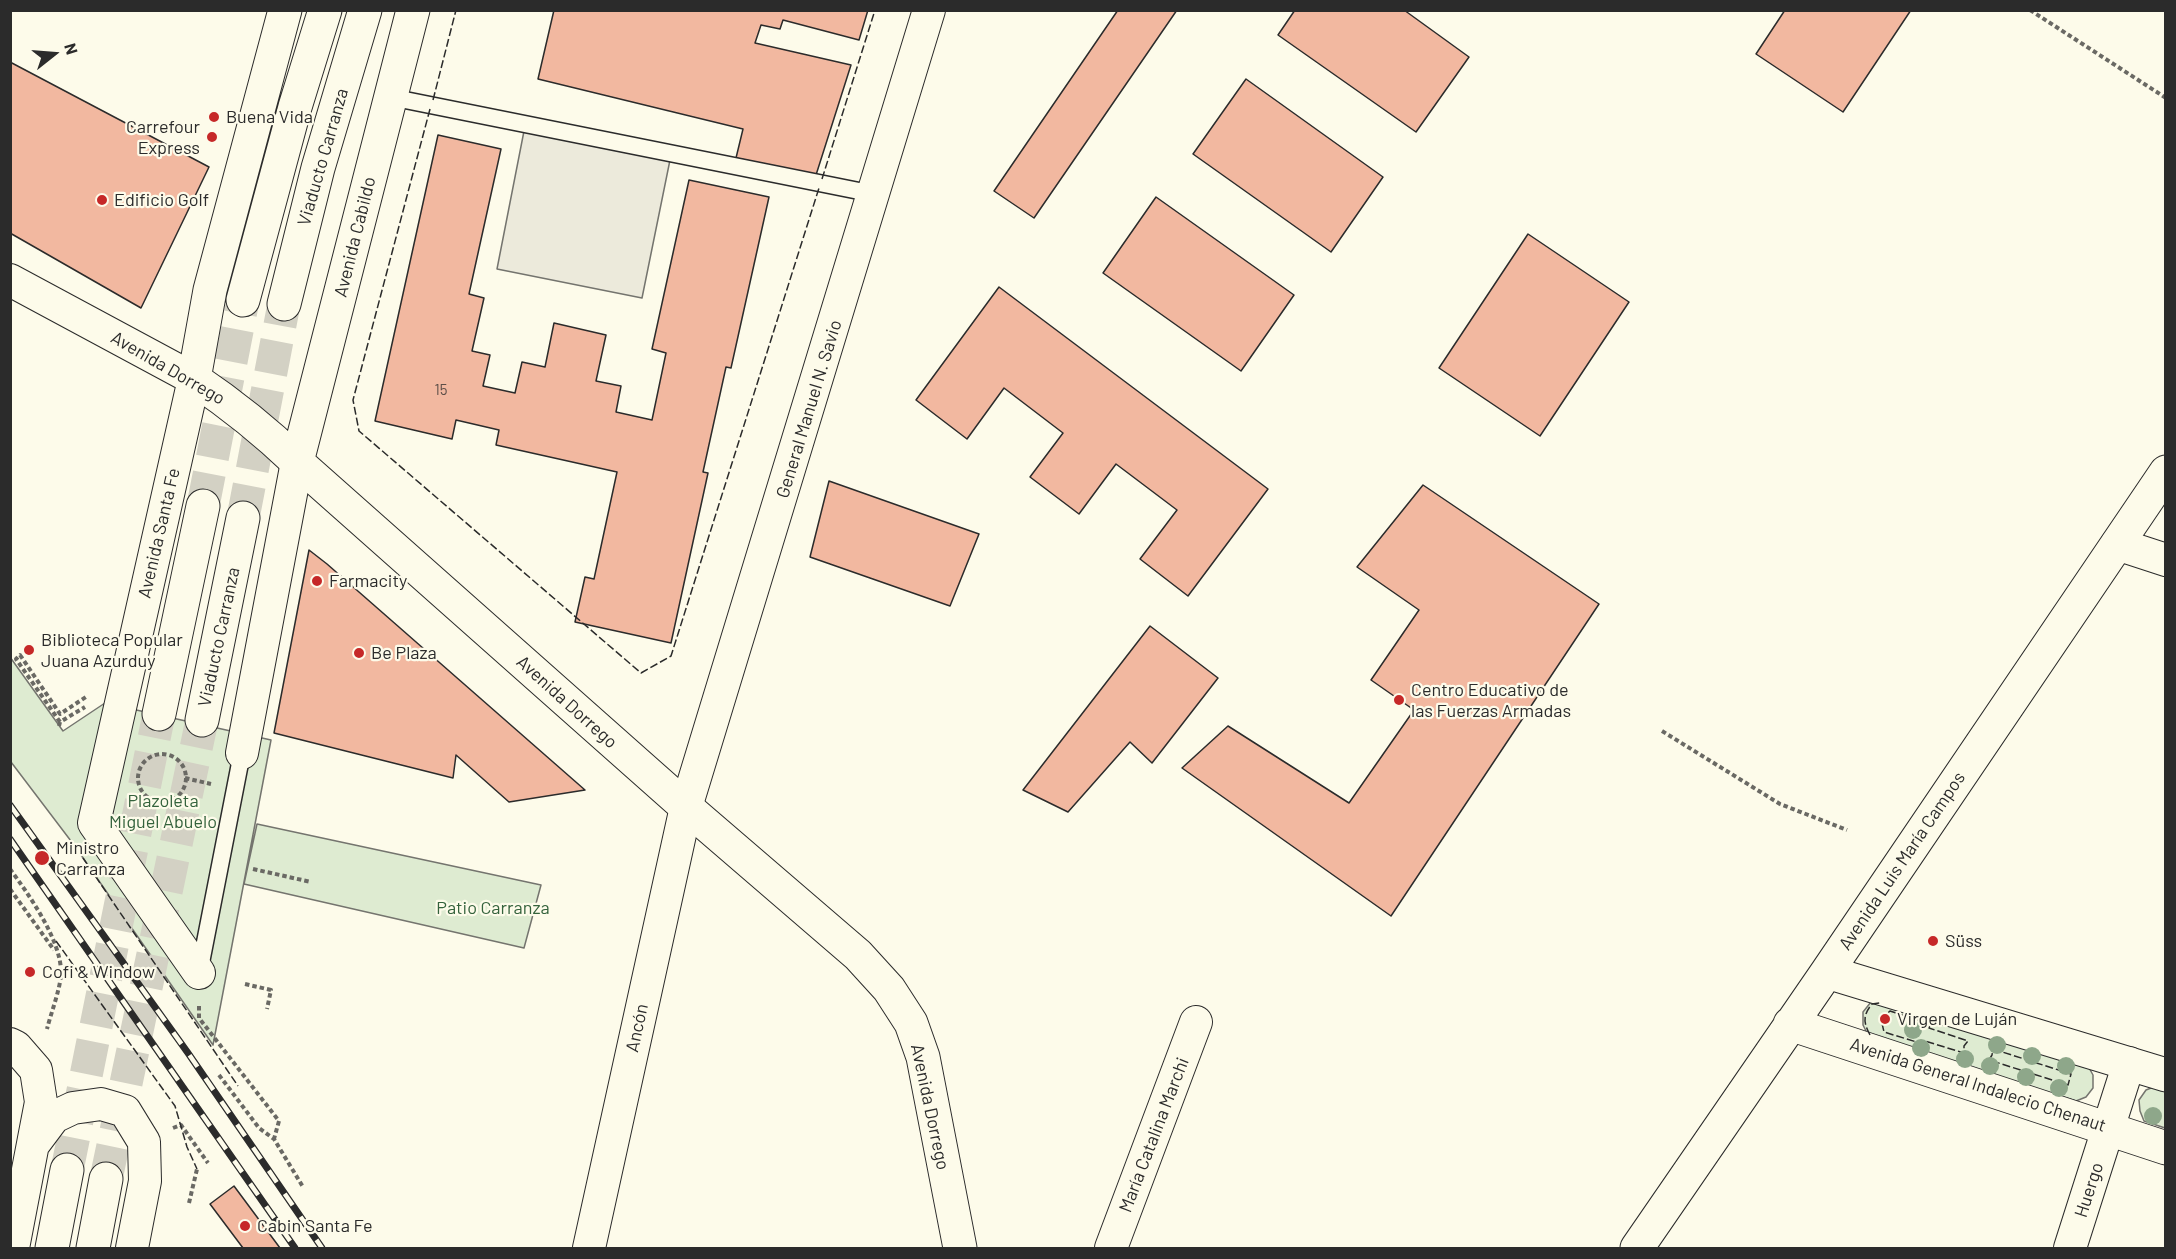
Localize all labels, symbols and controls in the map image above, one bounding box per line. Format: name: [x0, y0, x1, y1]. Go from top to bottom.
north arrow: [24, 24, 84, 84]
text: N: [61, 41, 82, 56]
street label: Viaducto Carranza: [293, 86, 353, 228]
place label: Buena Vida: [226, 106, 313, 128]
marker: Buena Vida: [207, 110, 221, 124]
place label: Carrefour Express: [126, 116, 200, 158]
marker: Carrefour Express: [205, 130, 219, 144]
street label: Avenida Cabildo: [330, 175, 380, 299]
place label: Edificio Golf: [114, 189, 209, 211]
marker: Edificio Golf: [95, 193, 109, 207]
street label: General Manuel N. Savio: [772, 317, 846, 501]
street label: Avenida Dorrego: [107, 327, 229, 409]
house number: 15: [435, 381, 447, 399]
street label: Avenida Santa Fe: [134, 466, 184, 600]
street label: Viaducto Carranza: [194, 565, 244, 709]
place label: Farmacity: [329, 570, 407, 592]
marker: Farmacity: [310, 574, 324, 588]
place label: Biblioteca Popular Juana Azurduy: [41, 629, 183, 672]
place label: Be Plaza: [371, 642, 437, 664]
marker: Biblioteca Popular Juana Azurduy: [22, 643, 36, 657]
marker: Be Plaza: [352, 646, 366, 660]
street label: Avenida Dorrego: [512, 651, 622, 753]
place label: Centro Educativo de las Fuerzas Armadas: [1411, 679, 1571, 722]
marker: Centro Educativo de las Fuerzas Armadas: [1392, 693, 1406, 707]
street label: Avenida Luis María Campos: [1834, 768, 1970, 954]
park label: Plazoleta Miguel Abuelo: [109, 790, 217, 832]
place label: Ministro Carranza: [56, 837, 125, 880]
marker: Ministro Carranza: [33, 849, 51, 867]
park label: Patio Carranza: [436, 897, 550, 919]
place label: Süss: [1945, 930, 1982, 952]
marker: Süss: [1926, 934, 1940, 948]
place label: Cofi & Window: [42, 961, 155, 983]
marker: Cofi & Window: [23, 965, 37, 979]
street label: Ancón: [621, 1002, 653, 1054]
place label: Virgen de Luján: [1897, 1008, 2017, 1030]
marker: Virgen de Luján: [1878, 1012, 1892, 1026]
street label: Avenida General Indalecio Chenaut: [1847, 1033, 2109, 1137]
street label: Avenida Dorrego: [906, 1042, 954, 1172]
street label: María Catalina Marchi: [1114, 1054, 1194, 1216]
street label: Huergo: [2070, 1160, 2108, 1220]
place label: Cabin Santa Fe: [257, 1215, 373, 1237]
marker: Cabin Santa Fe: [238, 1219, 252, 1233]

